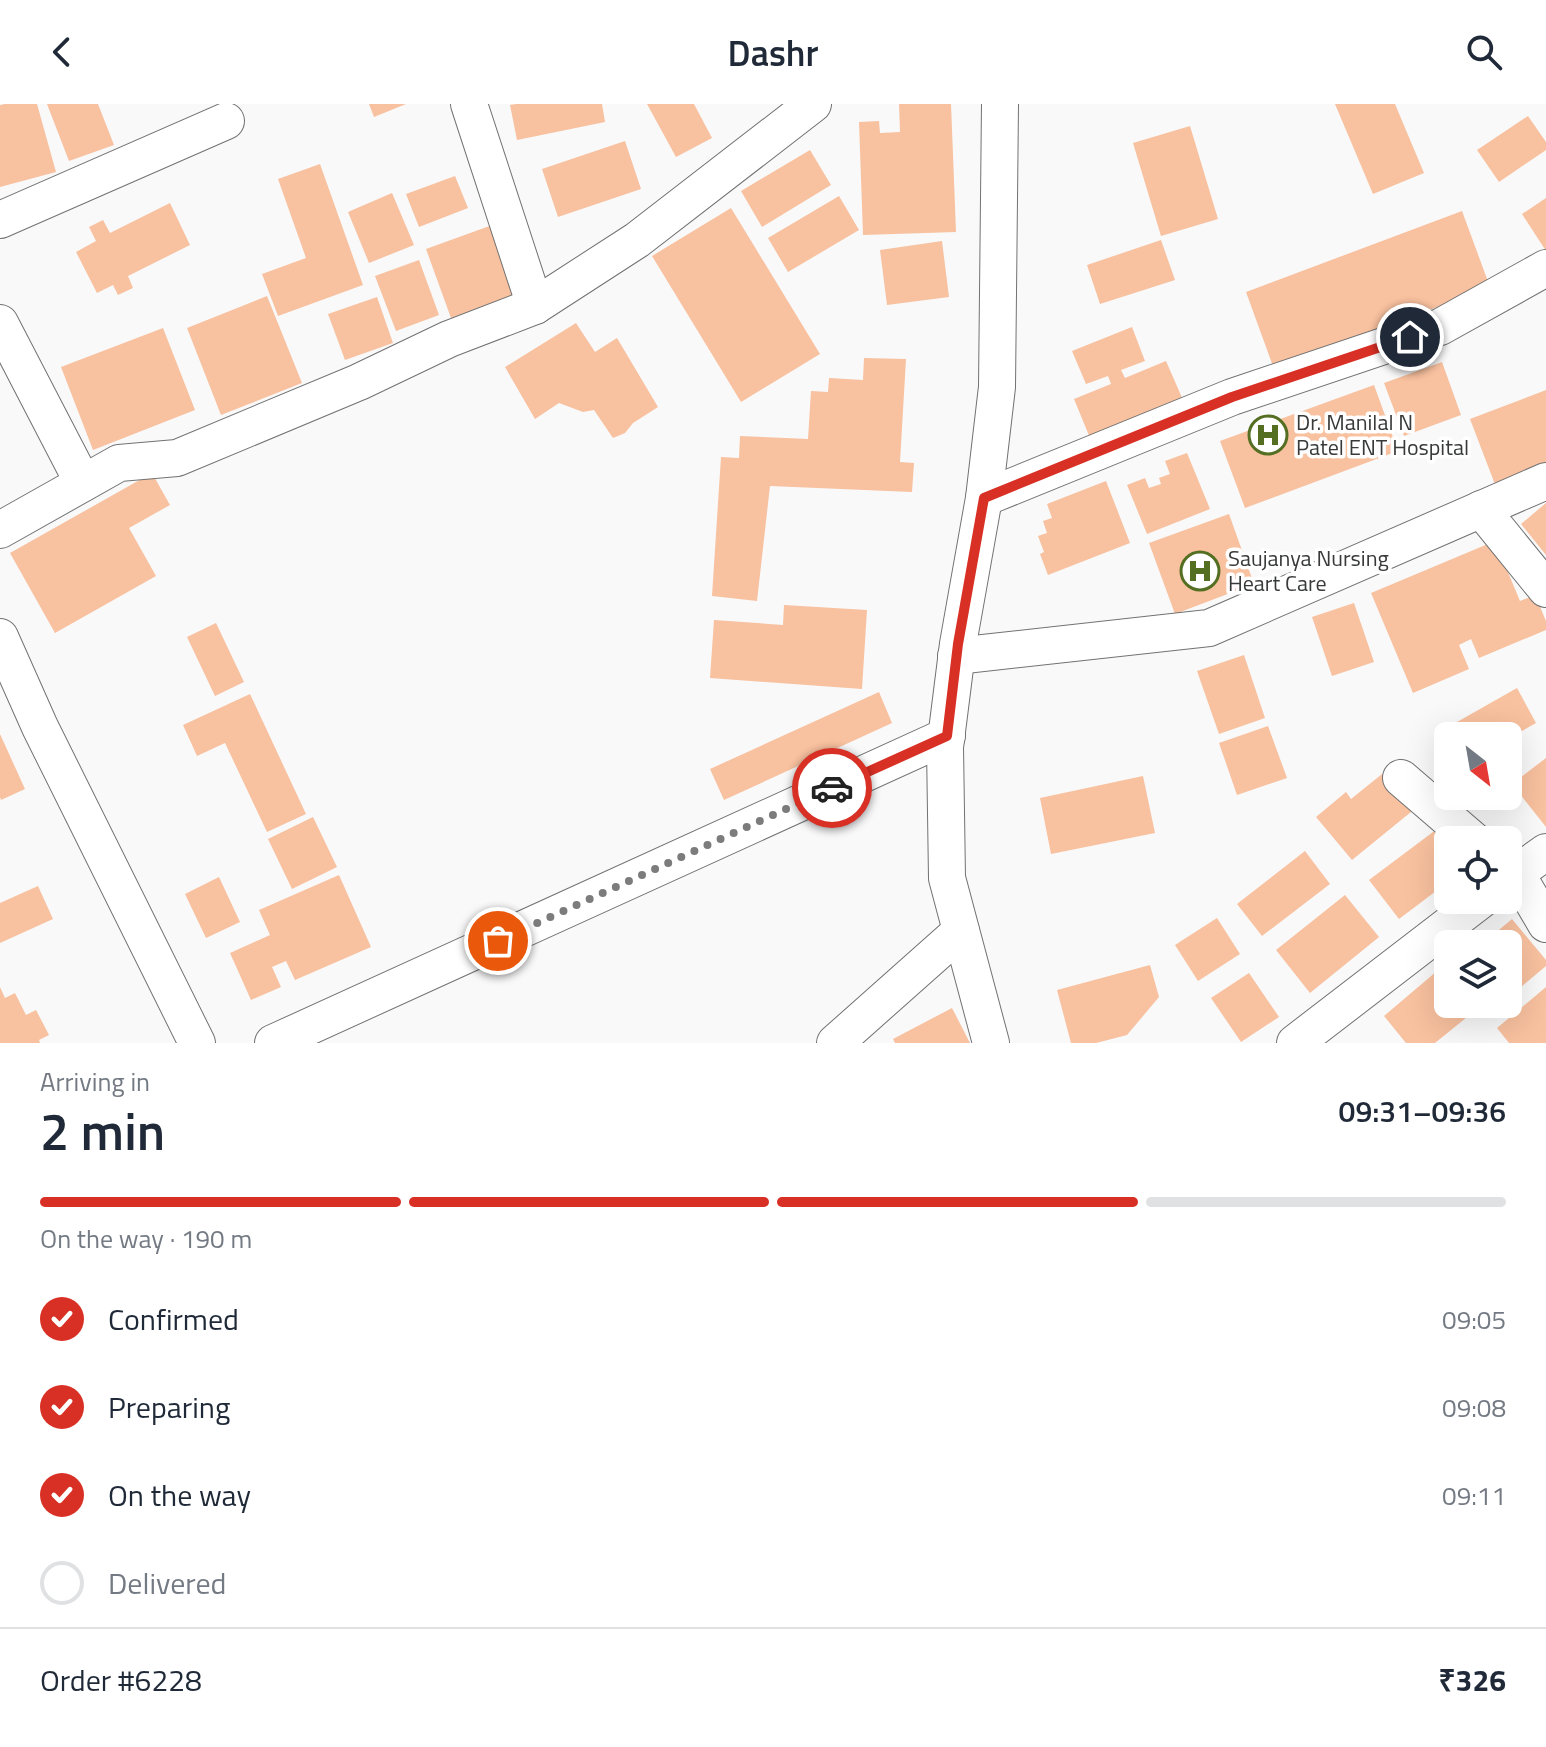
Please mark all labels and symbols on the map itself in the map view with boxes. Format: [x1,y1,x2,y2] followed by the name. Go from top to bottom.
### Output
[1376,303,1444,371] pin
[1296,405,1469,464] place label: Dr. Manilal N Patel ENT Hospital
[1247,414,1289,456] hospital icon: Dr. Manilal N Patel ENT Hospital
[1228,541,1389,600] place label: Saujanya Nursing Heart Care
[1179,550,1221,592] hospital icon: Saujanya Nursing Heart Care
[1434,722,1522,810] north arrow
[792,748,872,828] courier
[464,907,532,975] pin

